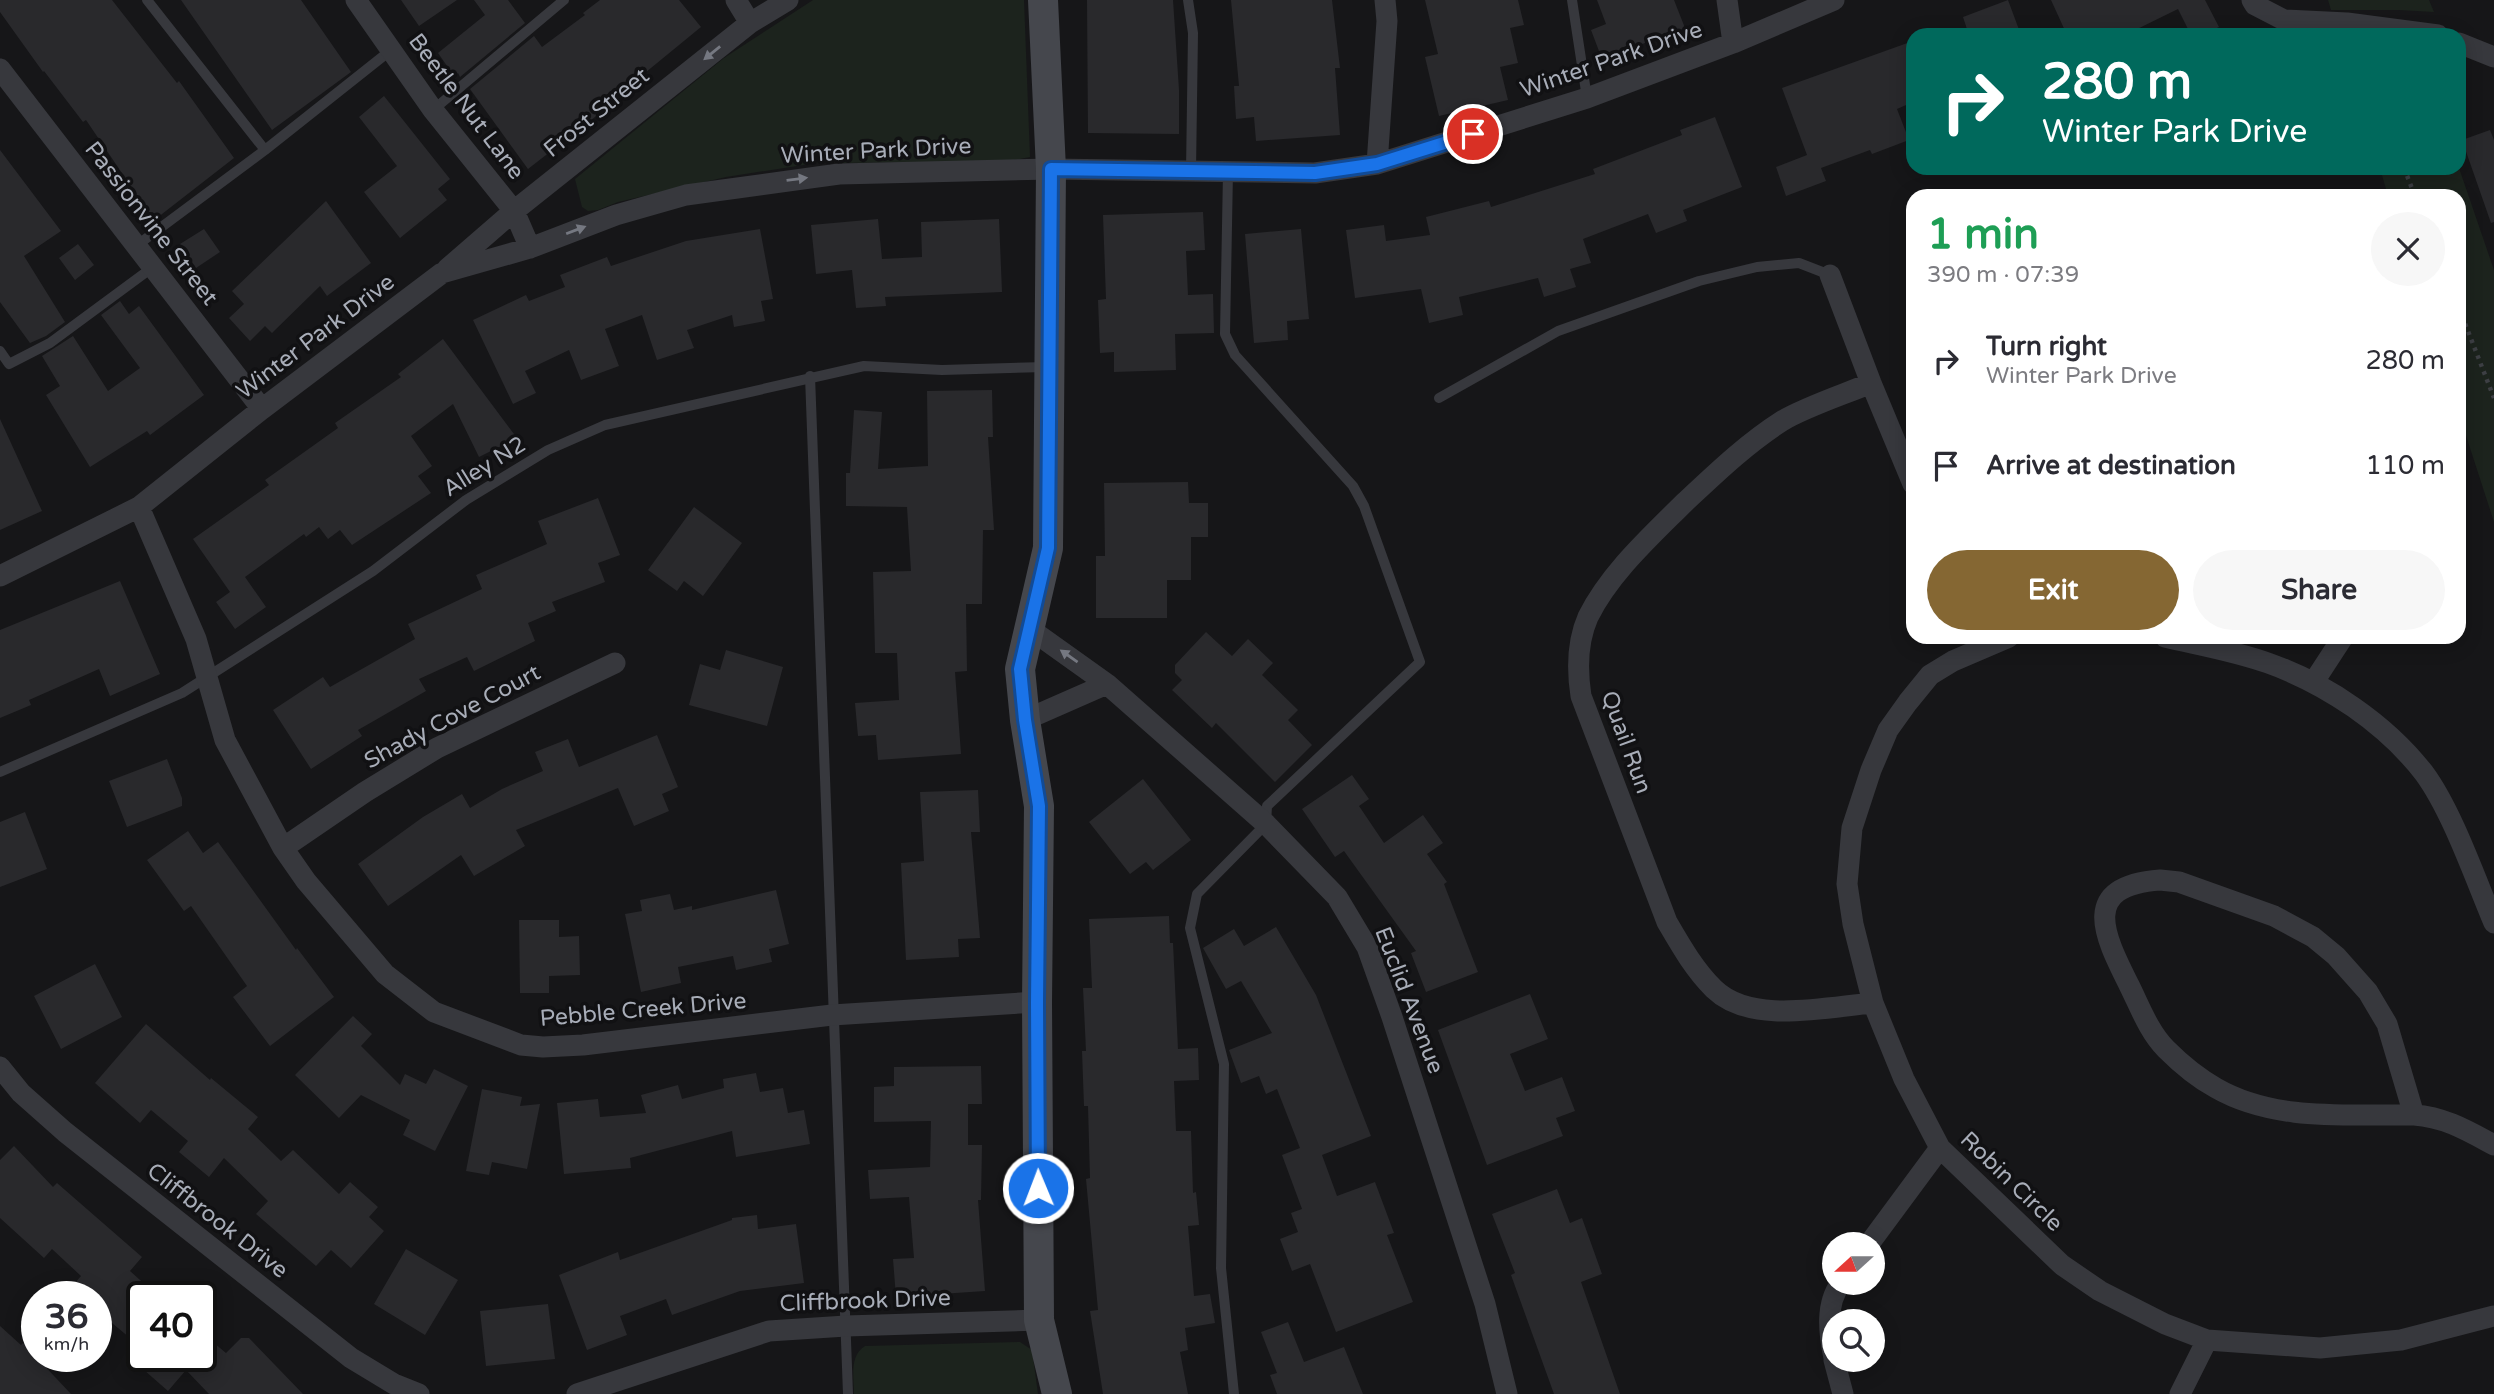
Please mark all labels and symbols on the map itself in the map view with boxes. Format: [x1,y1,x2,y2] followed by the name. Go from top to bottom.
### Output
[1517,16,1706,104] street label: Winter Park Drive
[402,28,530,185] street label: Beetle Nut Lane
[704,46,722,61] one-way arrow
[538,62,655,164] street label: Frost Street
[1443,104,1503,164] pin
[780,132,972,170] street label: Winter Park Drive
[79,136,224,311] street label: Passionvine Street
[786,174,808,185] one-way arrow
[566,224,587,235] one-way arrow
[231,268,400,405] street label: Winter Park Drive
[438,430,531,503] street label: Alley N2
[1060,649,1078,663] one-way arrow
[360,659,546,775] street label: Shady Cove Court
[1595,687,1658,798] street label: Quail Run
[1368,923,1450,1078] street label: Euclid Avenue
[539,987,748,1033] street label: Pebble Creek Drive
[1954,1126,2068,1238] street label: Robin Circle
[1001,1151,1075,1225] position arrow
[141,1157,294,1285] street label: Cliffbrook Drive
[1822,1232,1885,1295] north arrow
[126,1281,217,1372] speed limit sign: 40
[779,1284,951,1318] street label: Cliffbrook Drive

